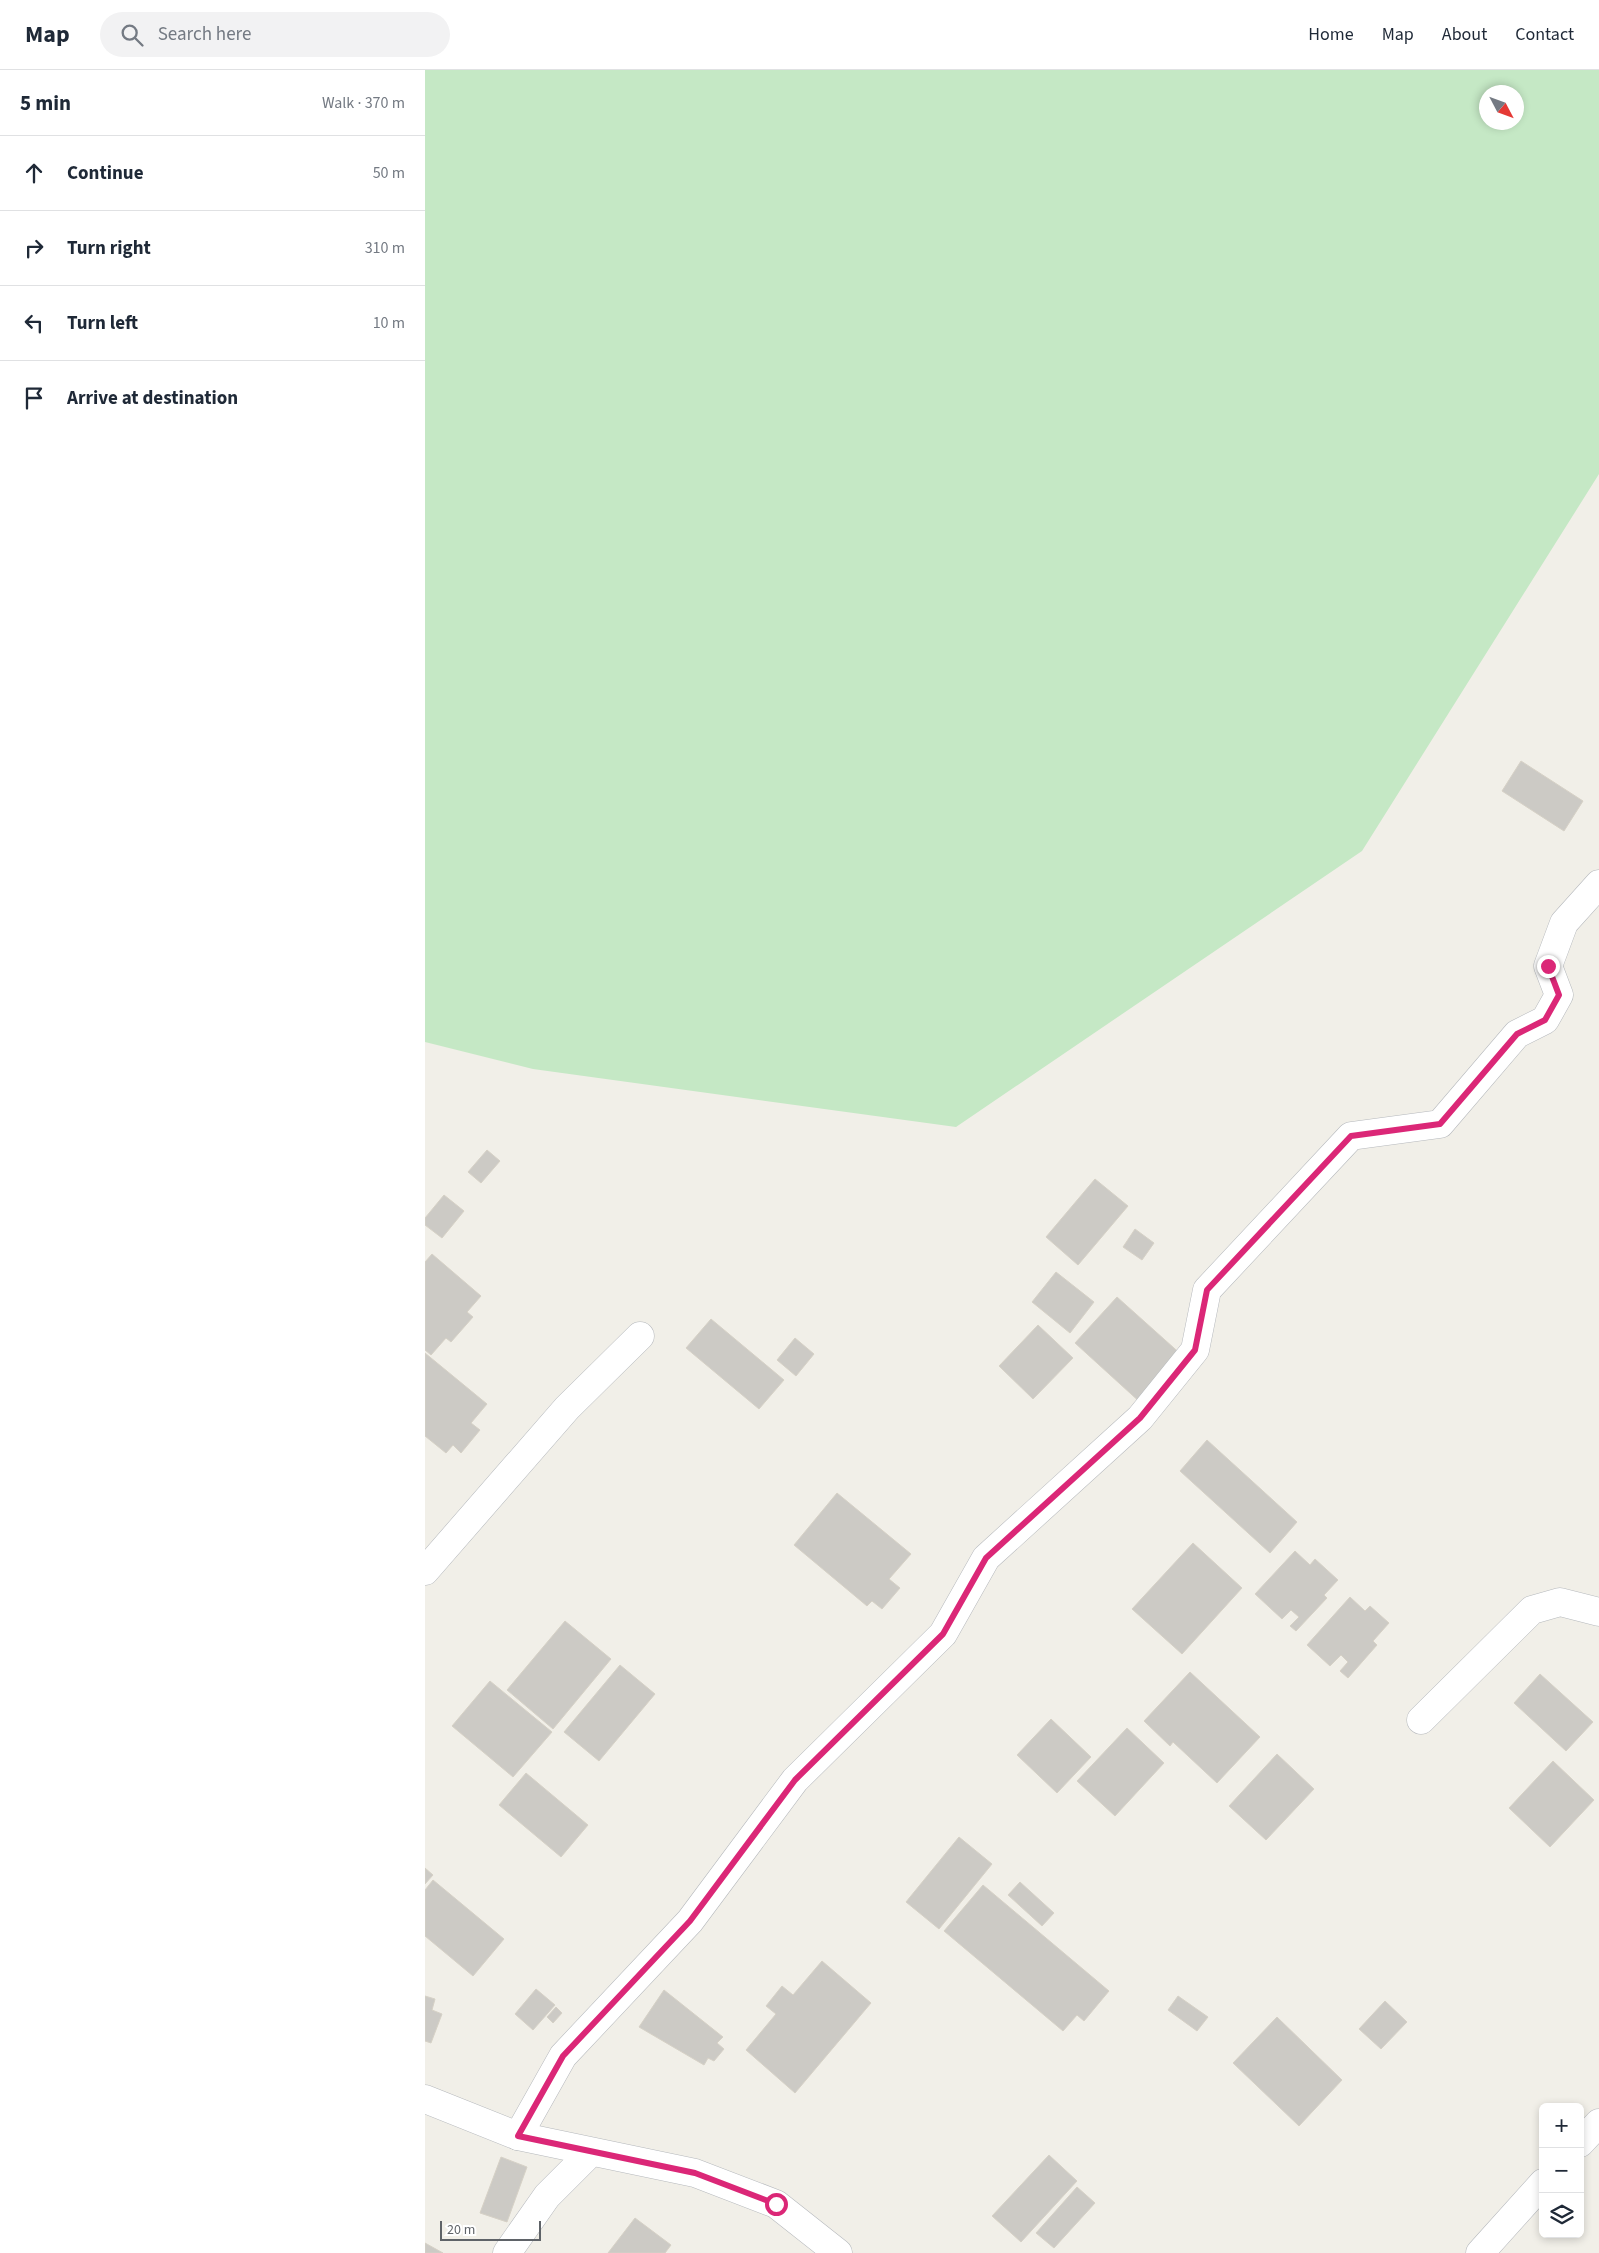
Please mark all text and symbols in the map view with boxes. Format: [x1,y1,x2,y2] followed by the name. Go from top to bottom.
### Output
[100,12,450,57] search box
[25,17,70,52] text: Map
[118,21,146,49] icon: search
[158,21,251,48] text: Search here
[1308,22,1354,47] text: Home
[1382,22,1414,47] text: Map
[1442,22,1487,47] text: About
[1515,22,1574,47] text: Contact
[1479,85,1524,130] north arrow
[20,88,71,118] text: 5 min
[322,92,405,114] text: Walk · 370 m
[20,159,48,187] icon: ahead
[67,160,144,187] text: Continue
[373,162,405,184] text: 50 m
[20,234,48,262] icon: right
[67,235,151,262] text: Turn right
[365,237,405,259] text: 310 m
[20,309,48,337] icon: left
[67,310,138,337] text: Turn left
[373,312,405,334] text: 10 m
[20,384,48,412] icon: arrive
[67,385,238,412] text: Arrive at destination
[1537,955,1560,978] route end
[1539,2103,1584,2238] map controls
[1539,2103,1584,2148] button: +
[1539,2148,1584,2193] button: −
[765,2193,788,2216] route start
[1539,2193,1584,2238] button: layers
[440,2218,541,2241] scale bar
[447,2220,475,2240] text: 20 m

